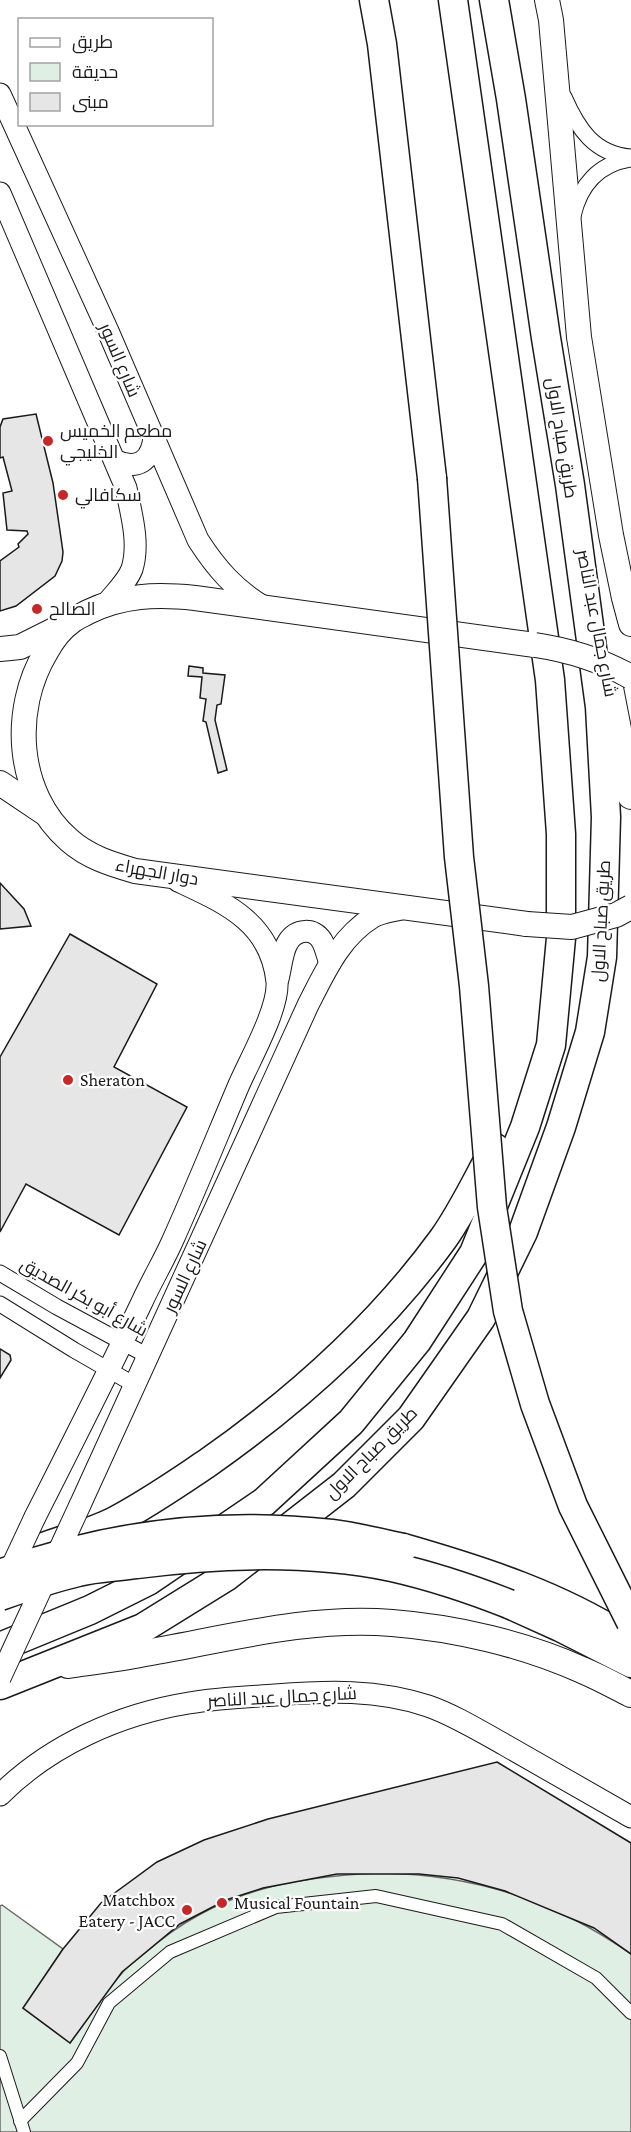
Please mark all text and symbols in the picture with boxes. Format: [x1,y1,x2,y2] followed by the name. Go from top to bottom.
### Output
[18,18,213,126] legend
[72,32,113,54] text: طريق
[72,62,118,82] text: حديقة
[72,92,109,113] text: مبنى
[93,319,145,401] street label: شارع السور
[541,376,581,500] street label: طريق صباح الاول
[60,421,172,466] place label: مطعم الخميس الخليجي
[41,434,55,448] marker: مطعم الخميس الخليجي
[75,485,142,509] place label: سكافالي
[56,488,70,502] marker: سكافالي
[571,547,621,699] street label: شارع جمال عبد الناصر
[49,599,96,621] place label: الصالح
[30,602,44,616] marker: الصالح
[114,855,200,890] street label: دوار الجهراء
[588,860,616,983] street label: طريق صباح الاول
[80,1070,145,1090] place label: Sheraton
[61,1073,75,1087] marker: Sheraton
[159,1236,212,1318] street label: شارع السور
[16,1253,152,1342] street label: شارع أبو بكر الصديق
[321,1403,423,1505] street label: طريق صباح الاول
[206,1683,358,1713] street label: شارع جمال عبد الناصر
[78,1890,176,1931] place label: Matchbox Eatery - JACC
[234,1893,360,1913] place label: Musical Fountain
[215,1896,229,1910] marker: Musical Fountain
[180,1903,194,1917] marker: Matchbox Eatery - JACC

